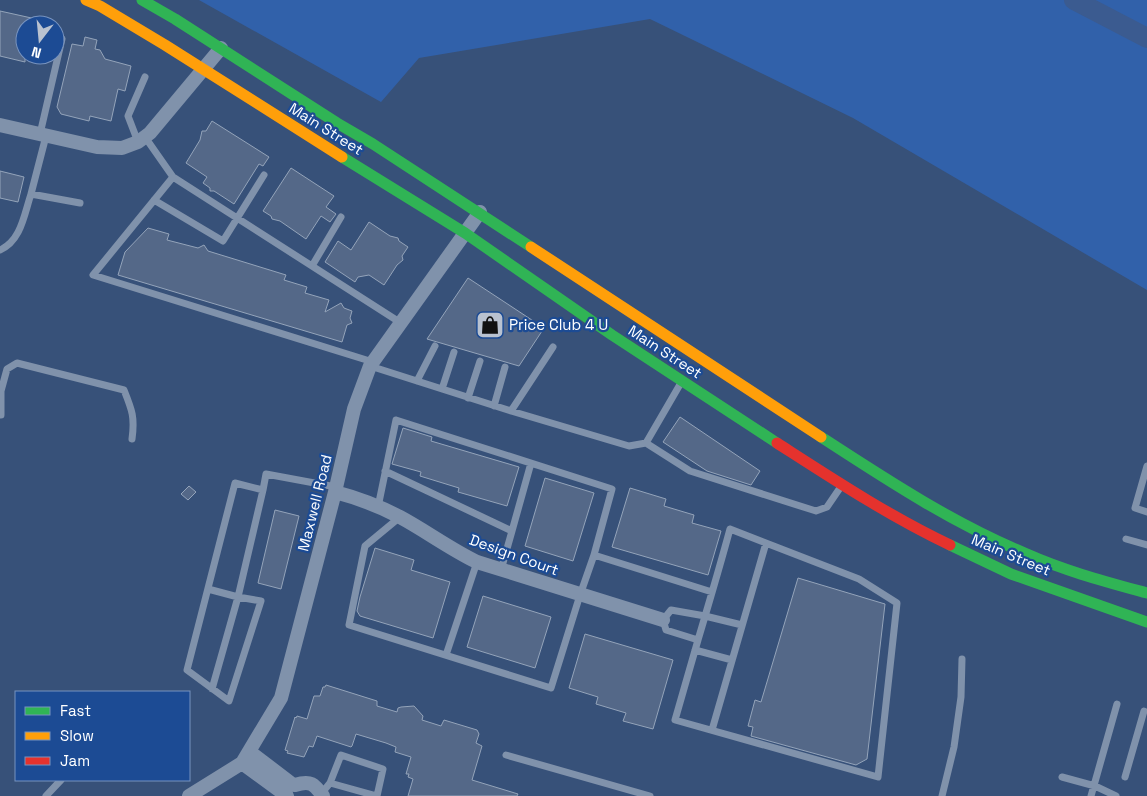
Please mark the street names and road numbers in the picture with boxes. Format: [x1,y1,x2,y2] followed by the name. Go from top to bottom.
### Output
[286,98,367,159] street label: Main Street
[625,321,706,383] street label: Main Street
[293,452,336,553] street label: Maxwell Road
[969,529,1054,580] street label: Main Street
[467,530,562,580] street label: Design Court

